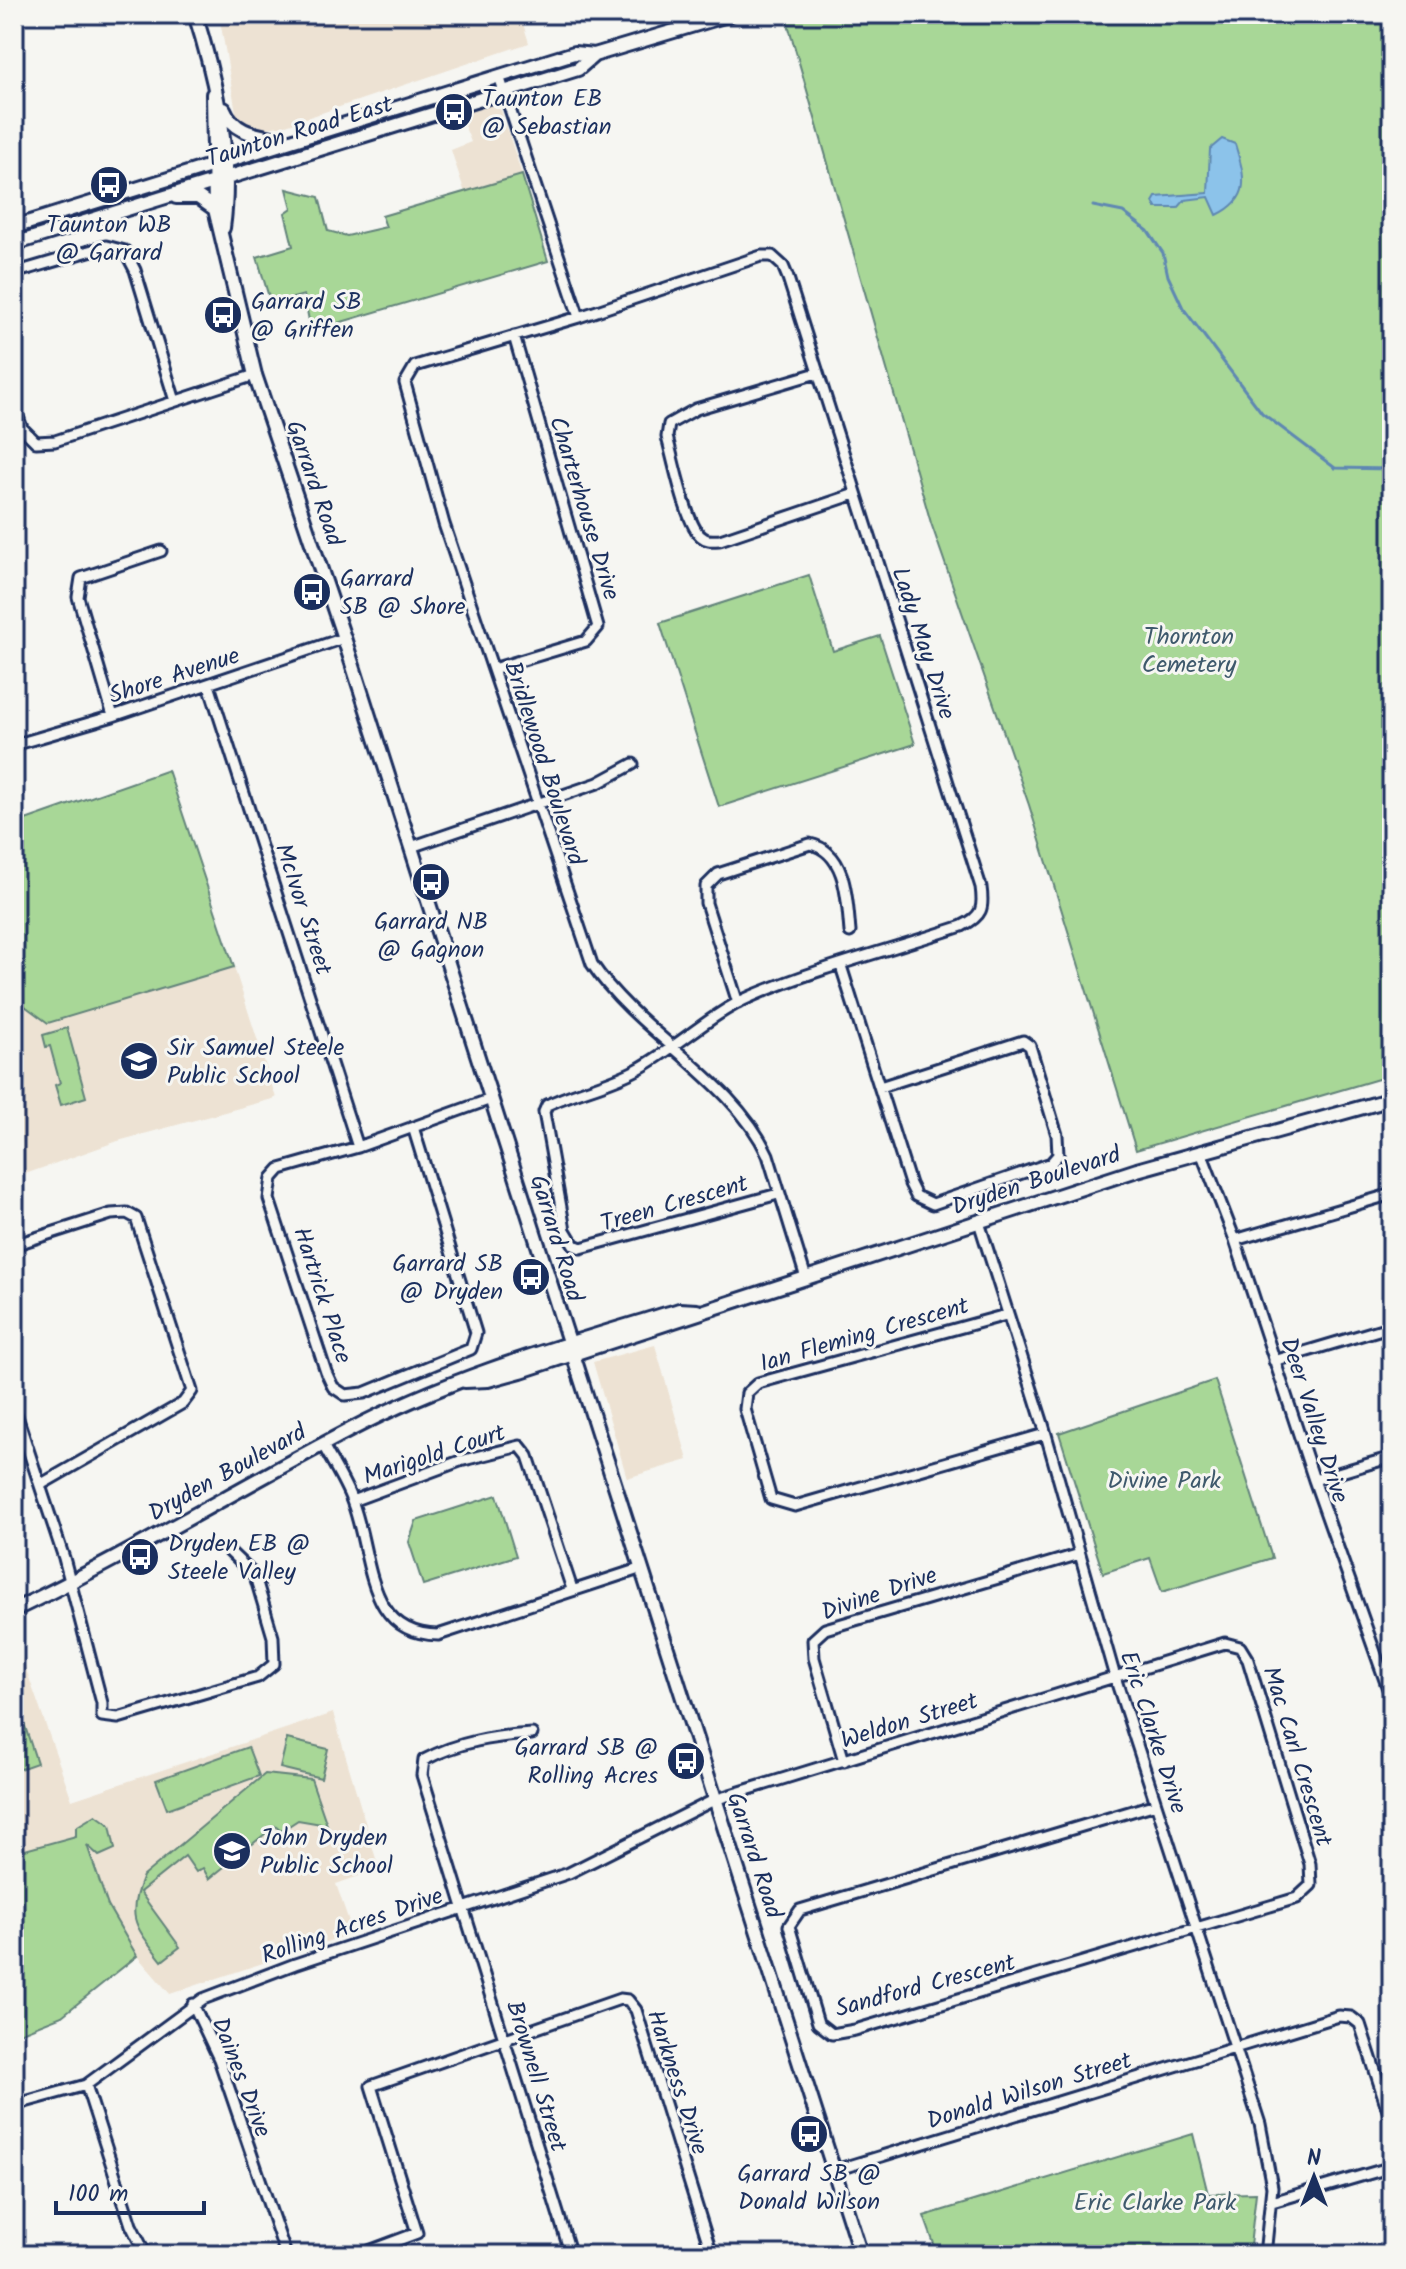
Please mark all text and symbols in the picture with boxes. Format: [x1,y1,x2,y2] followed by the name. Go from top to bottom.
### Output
[482,80,611,147] place label: Taunton EB @ Sebastian
[201,85,398,179] street label: Taunton Road East
[433,91,475,133] bus stop icon: Taunton EB @ Sebastian
[88,164,130,206] bus stop icon: Taunton WB @ Garrard
[46,206,172,273] place label: Taunton WB @ Garrard
[251,283,362,350] place label: Garrard SB @ Griffen
[202,294,244,336] bus stop icon: Garrard SB @ Griffen
[537,412,630,605] street label: Charterhouse Drive
[274,415,354,553] street label: Garrard Road
[340,560,466,627] place label: Garrard SB @ Shore
[880,562,966,725] street label: Lady May Drive
[291,571,333,613] bus stop icon: Garrard SB @ Shore
[1142,618,1237,685] park label: Thornton Cemetery
[104,637,245,716] street label: Shore Avenue
[492,656,595,872] street label: Bridlewood Boulevard
[263,839,342,981] street label: McIvor Street
[410,861,452,903] bus stop icon: Garrard NB @ Gagnon
[374,903,488,970] place label: Garrard NB @ Gagnon
[167,1029,344,1096] place label: Sir Samuel Steele Public School
[118,1040,160,1082] school or university icon: Sir Samuel Steele Public School
[947,1135,1127,1227] street label: Dryden Boulevard
[596,1165,753,1244] street label: Treen Crescent
[518,1170,594,1308] street label: Garrard Road
[281,1222,362,1369] street label: Hartrick Place
[392,1245,503,1312] place label: Garrard SB @ Dryden
[510,1256,552,1298] bus stop icon: Garrard SB @ Dryden
[755,1287,974,1384] street label: Ian Fleming Crescent
[1268,1333,1359,1509] street label: Deer Valley Drive
[141,1413,315,1533] street label: Dryden Boulevard
[358,1414,511,1497] street label: Marigold Court
[1107,1462,1222,1501] park label: Divine Park
[168,1525,310,1592] place label: Dryden EB @ Steele Valley
[119,1536,161,1578] bus stop icon: Dryden EB @ Steele Valley
[816,1556,943,1632] street label: Divine Drive
[1108,1646,1197,1819] street label: Eric Clarke Drive
[1251,1662,1343,1852] street label: Mac Carl Crescent
[836,1682,984,1761] street label: Weldon Street
[515,1729,658,1796] place label: Garrard SB @ Rolling Acres
[665,1740,707,1782] bus stop icon: Garrard SB @ Rolling Acres
[715,1787,793,1925] street label: Garrard Road
[260,1819,393,1886] place label: John Dryden Public School
[211,1830,253,1872] school or university icon: John Dryden Public School
[256,1877,449,1976] street label: Rolling Acres Drive
[831,1943,1021,2029] street label: Sandford Crescent
[494,1996,577,2157] street label: Brownell Street
[635,2005,718,2160] street label: Harkness Drive
[200,2012,281,2144] street label: Daines Drive
[922,2041,1137,2141] street label: Donald Wilson Street
[788,2113,830,2155] bus stop icon: Garrard SB @ Donald Wilson
[1274,2137,1354,2217] north arrow
[1307,2142,1321,2177] text: N
[737,2155,881,2222] place label: Garrard SB @ Donald Wilson
[56,2165,204,2215] scale bar
[68,2175,128,2214] text: 100 m
[1074,2184,1237,2223] park label: Eric Clarke Park

